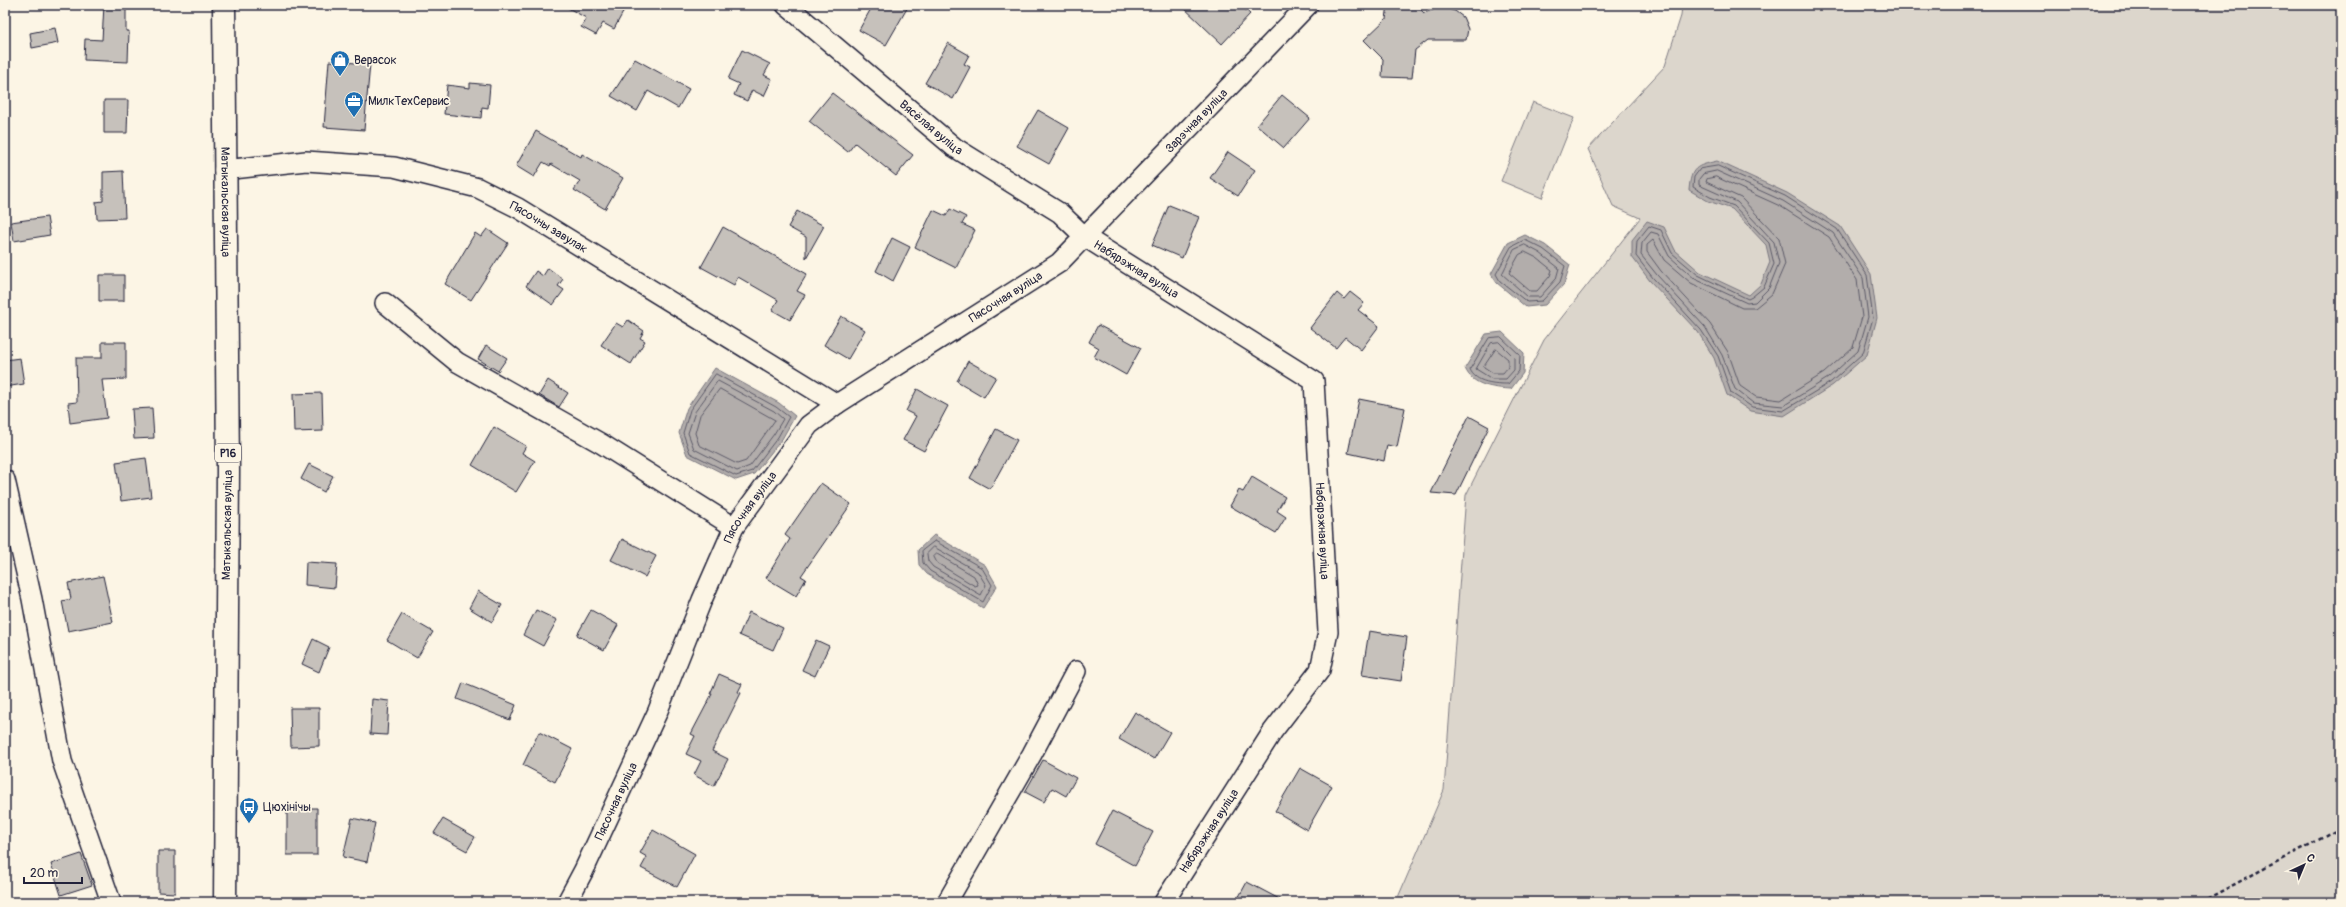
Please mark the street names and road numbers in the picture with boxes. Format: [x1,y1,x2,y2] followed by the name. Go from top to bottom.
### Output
[1162,86,1231,156] street label: Зарэчная вуліца
[896,97,966,159] street label: Вясёлая вуліца
[217,147,233,258] street label: Матыкальская вуліца
[507,198,590,257] street label: Пясочны завулак
[1091,237,1182,302] street label: Набярэжная вуліца
[966,268,1046,326] street label: Пясочная вуліца
[215,444,241,462] road number: Р16
[721,468,781,545] street label: Пясочная вуліца
[219,469,236,580] street label: Матыкальская вуліца
[1312,482,1332,580] street label: Набярэжная вуліца
[592,760,641,843] street label: Пясочная вуліца
[1177,786,1242,876] street label: Набярэжная вуліца

